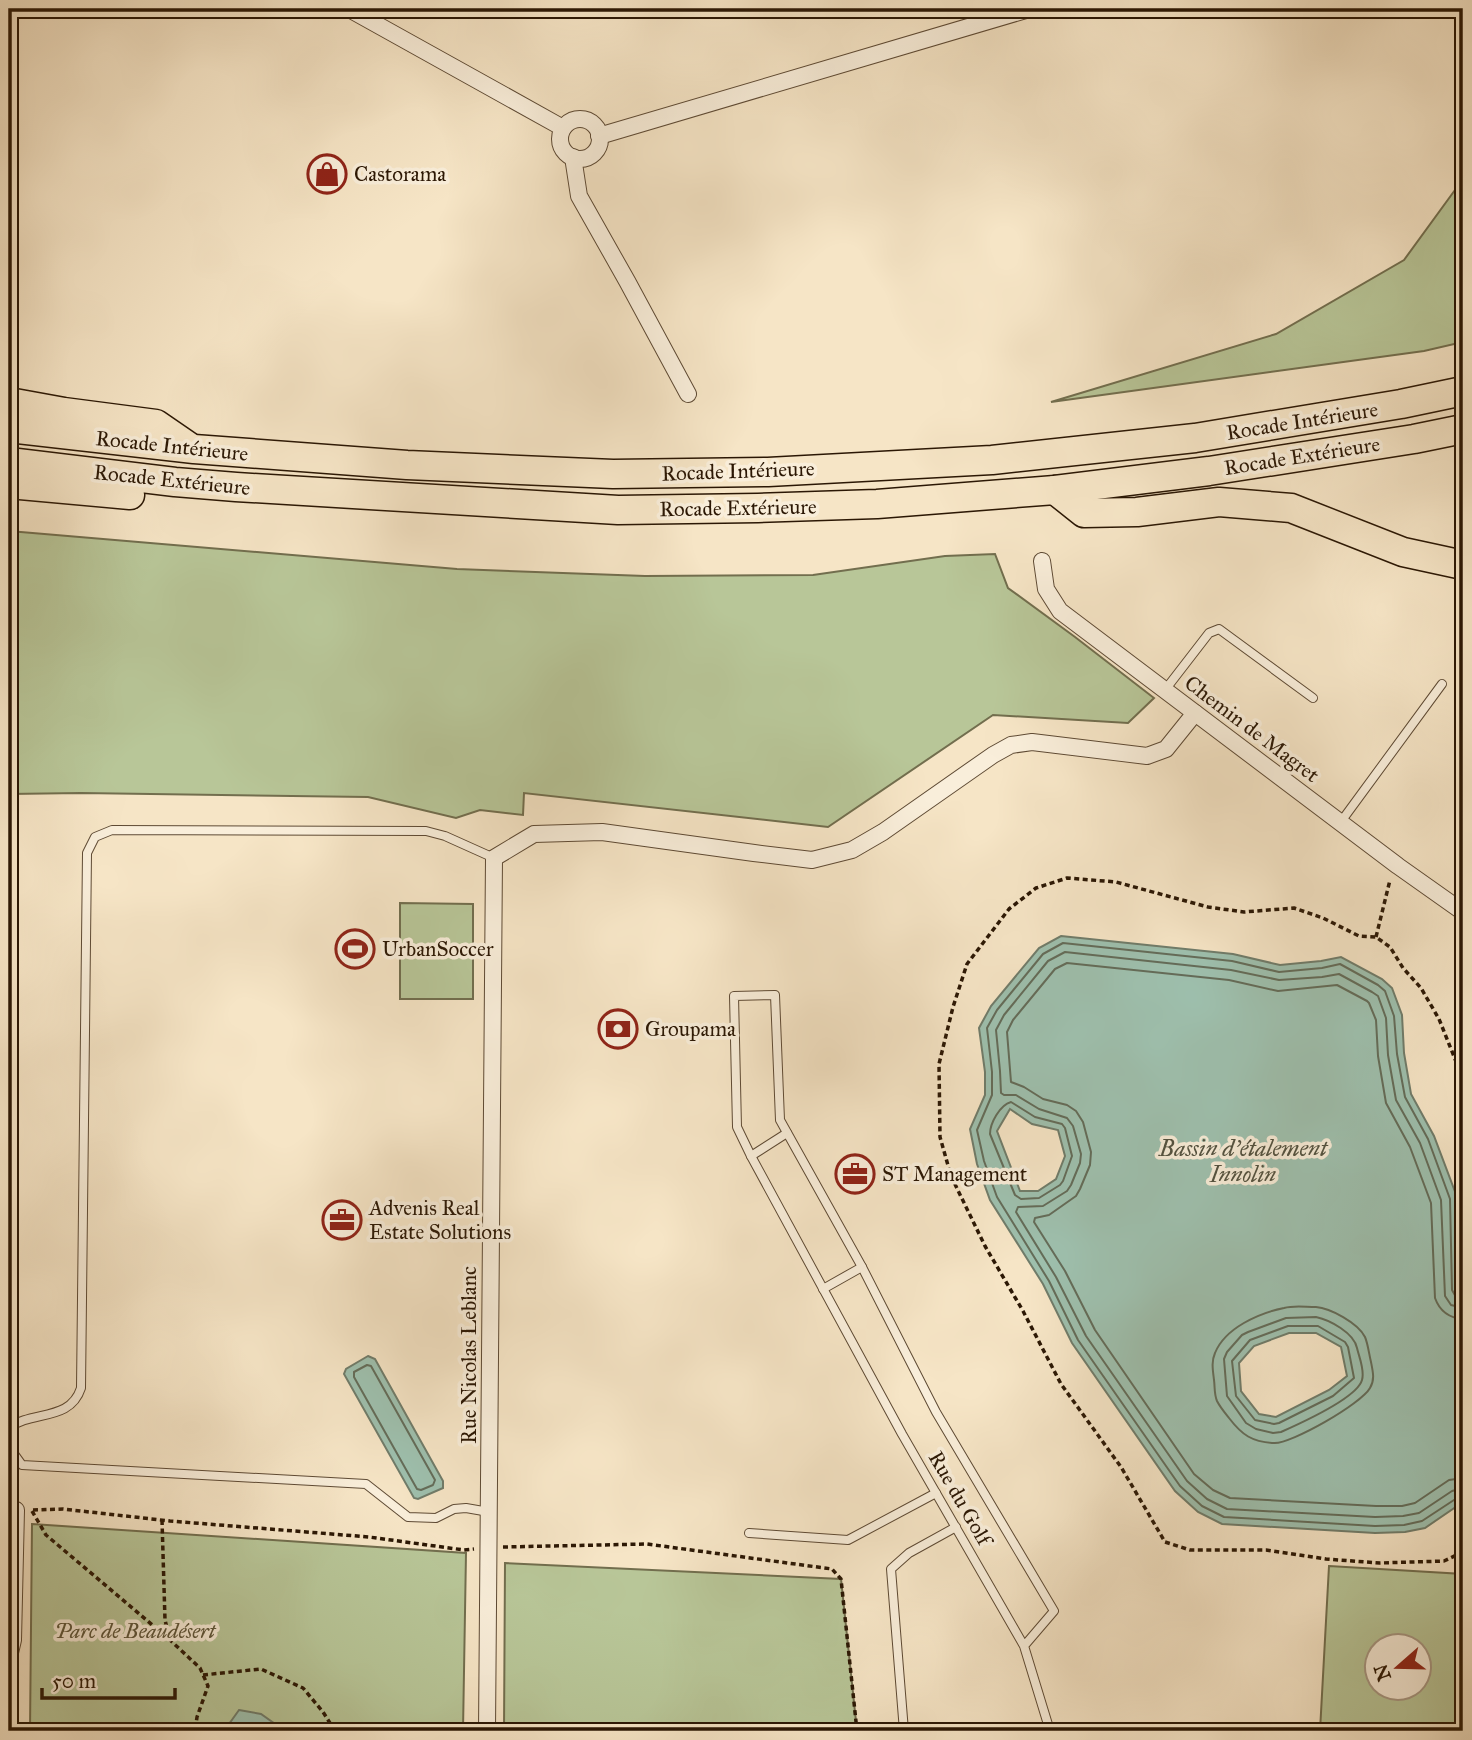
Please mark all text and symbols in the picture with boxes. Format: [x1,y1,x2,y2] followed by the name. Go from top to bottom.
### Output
[306,153,348,195] shop icon: Castorama
[354,161,446,187] place label: Castorama
[1224,396,1380,446] street label: Rocade Intérieure
[94,425,250,467] street label: Rocade Intérieure
[1222,431,1382,481] street label: Rocade Extérieure
[661,455,815,487] street label: Rocade Intérieure
[92,459,252,501] street label: Rocade Extérieure
[659,494,817,522] street label: Rocade Extérieure
[1179,670,1325,788] street label: Chemin de Magret
[334,928,376,970] sports icon: UrbanSoccer
[382,936,494,962] place label: UrbanSoccer
[597,1008,639,1050] bank icon: Groupama
[645,1016,736,1042] place label: Groupama
[1158,1134,1329,1188] water label: Bassin d'étalement Innolin
[834,1153,876,1195] office icon: ST Management
[882,1161,1028,1187] place label: ST Management
[368,1195,511,1245] place label: Advenis Real Estate Solutions
[321,1199,363,1241] office icon: Advenis Real Estate Solutions
[456,1266,482,1444] street label: Rue Nicolas Leblanc
[923,1446,999,1552] street label: Rue du Golf
[55,1618,217,1644] park label: Parc de Beaudésert
[1364,1632,1434,1702] north arrow
[42,1656,175,1700] scale bar
[1369,1661,1396,1684] text: N
[52,1668,97,1694] text: 50 m

